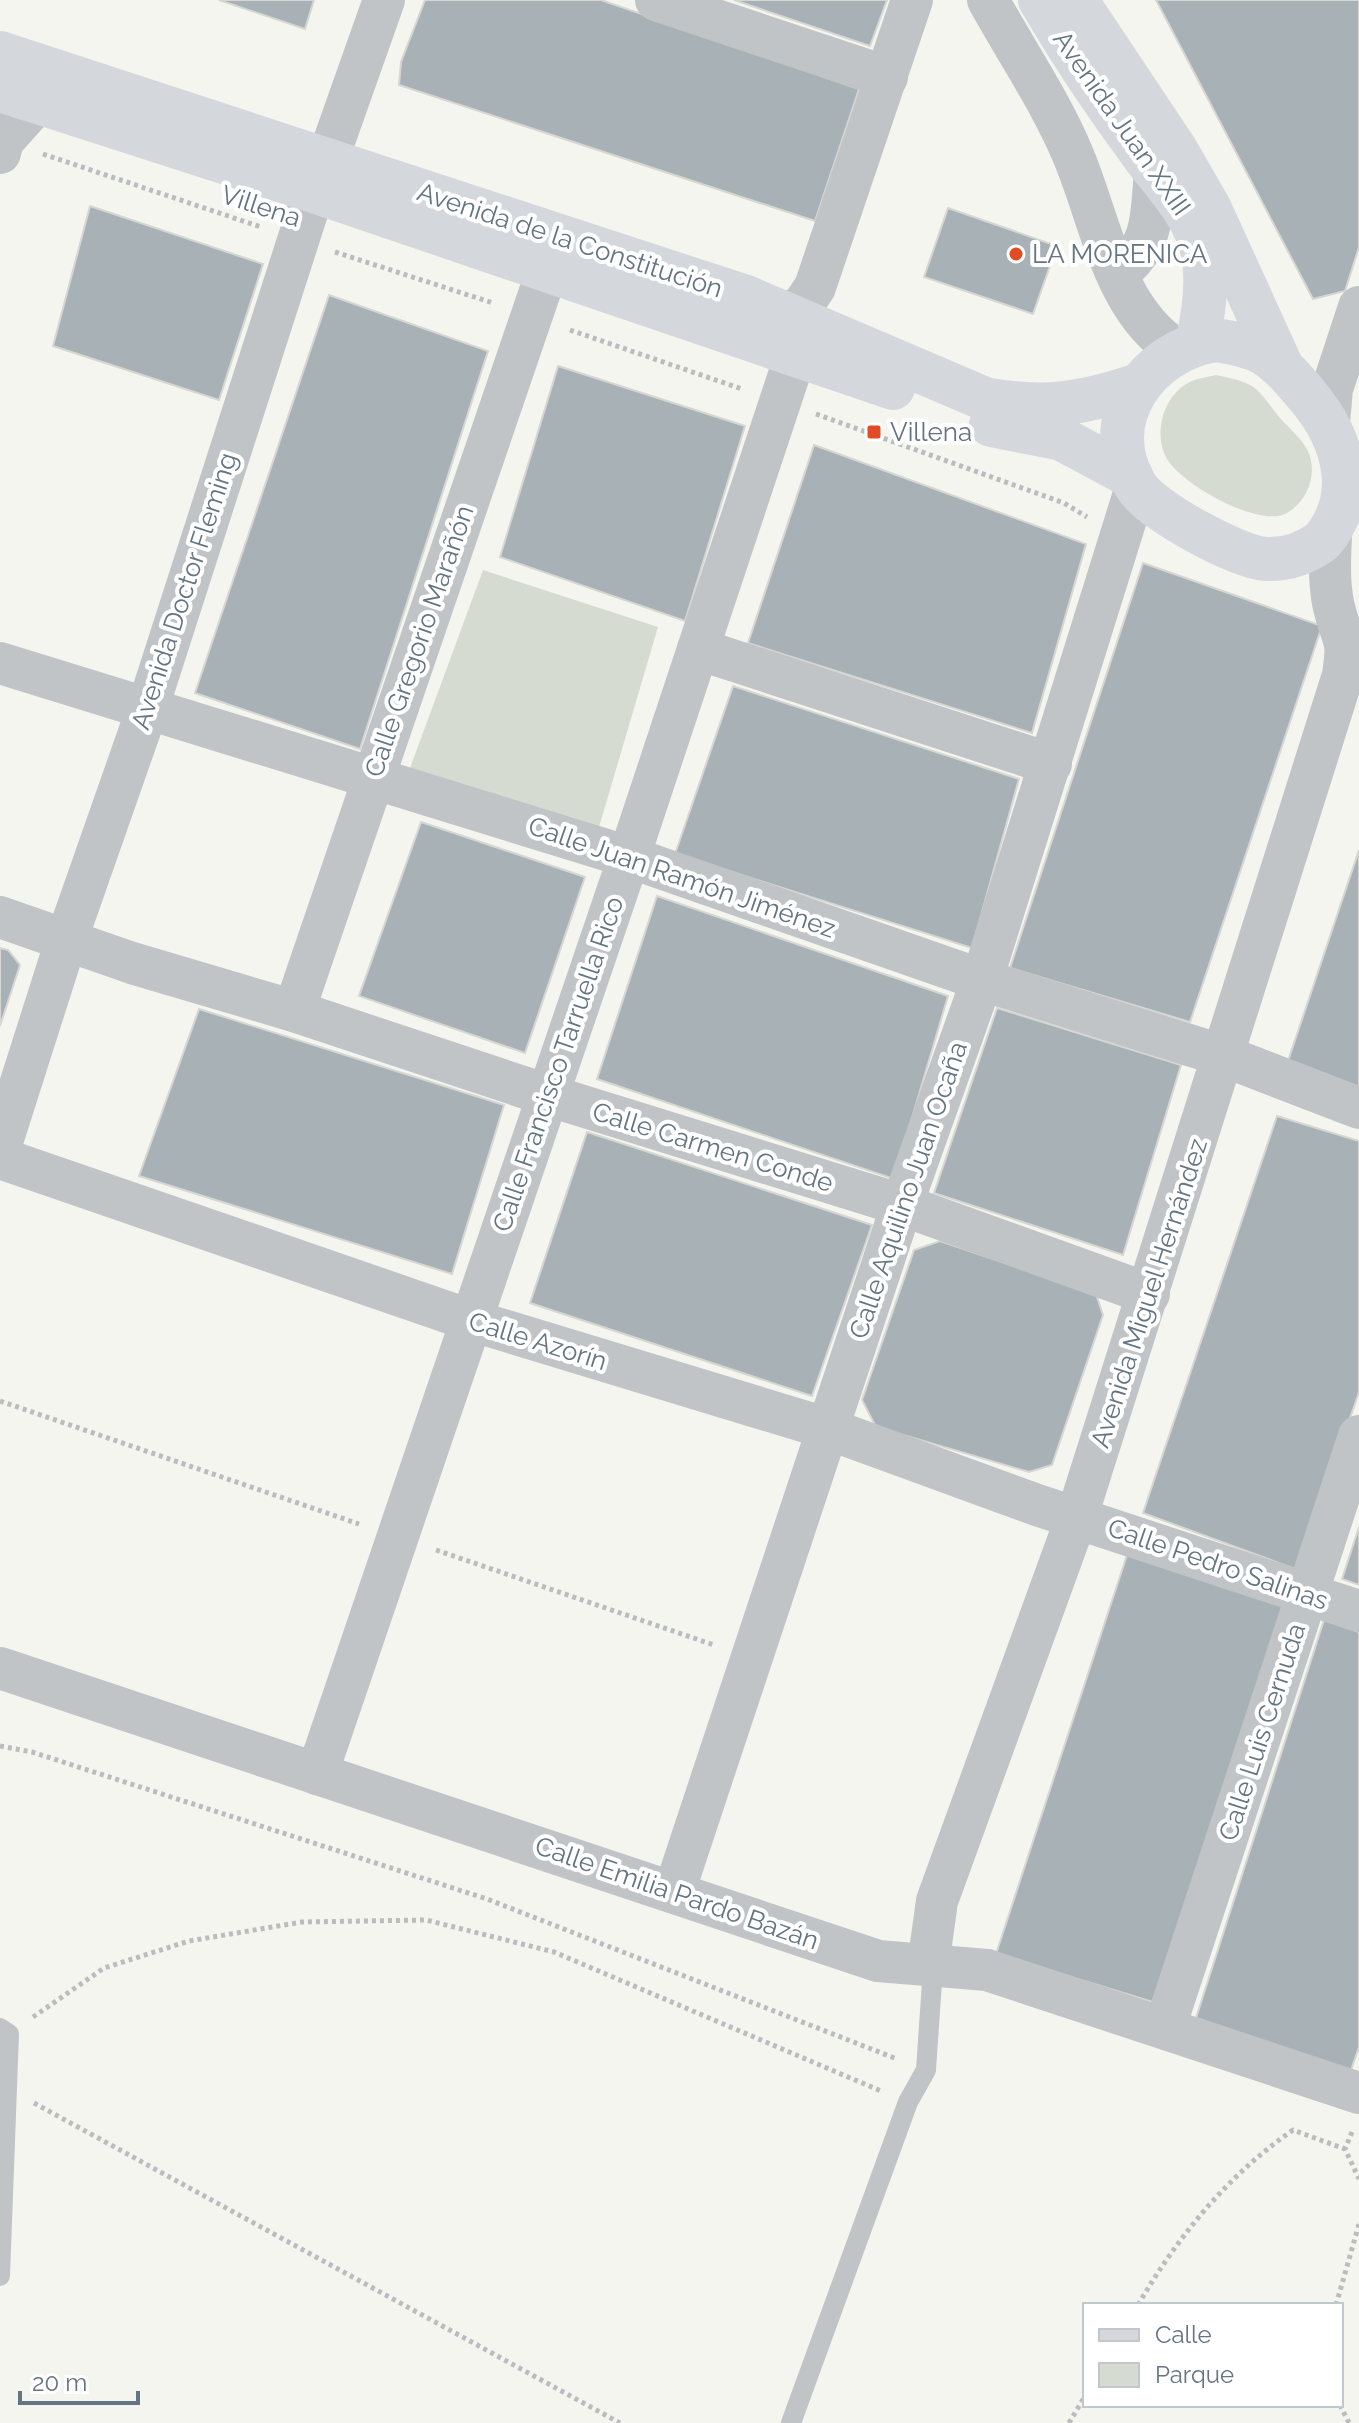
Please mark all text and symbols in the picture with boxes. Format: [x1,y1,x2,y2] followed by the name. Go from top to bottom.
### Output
[1047,25,1197,221] street label: Avenida Juan XXIII
[414,176,726,304] street label: Avenida de la Constitución
[217,179,305,233] street label: Villena
[1032,239,1208,269] place label: LA MORENICA
[1007,245,1025,263] marker: LA MORENICA
[890,417,972,447] place label: Villena
[865,423,883,441] marker: Villena
[125,449,243,733] street label: Avenida Doctor Fleming
[358,501,480,781] street label: Calle Gregorio Marañón
[524,810,840,944] street label: Calle Juan Ramón Jiménez
[487,893,629,1235] street label: Calle Francisco Tarruella Rico
[843,1038,973,1342] street label: Calle Aquilino Juan Ocaña
[589,1096,837,1198] street label: Calle Carmen Conde
[1085,1135,1213,1451] street label: Avenida Miguel Hernández
[465,1306,611,1376] street label: Calle Azorín
[1104,1512,1332,1616] street label: Calle Pedro Salinas
[1213,1620,1311,1844] street label: Calle Luis Cernuda
[531,1830,823,1956] street label: Calle Emilia Pardo Bazán
[1083,2303,1343,2407] legend
[1155,2320,1212,2349] text: Calle
[20,2355,138,2405] scale bar
[1155,2360,1234,2389] text: Parque
[32,2368,87,2397] text: 20 m

